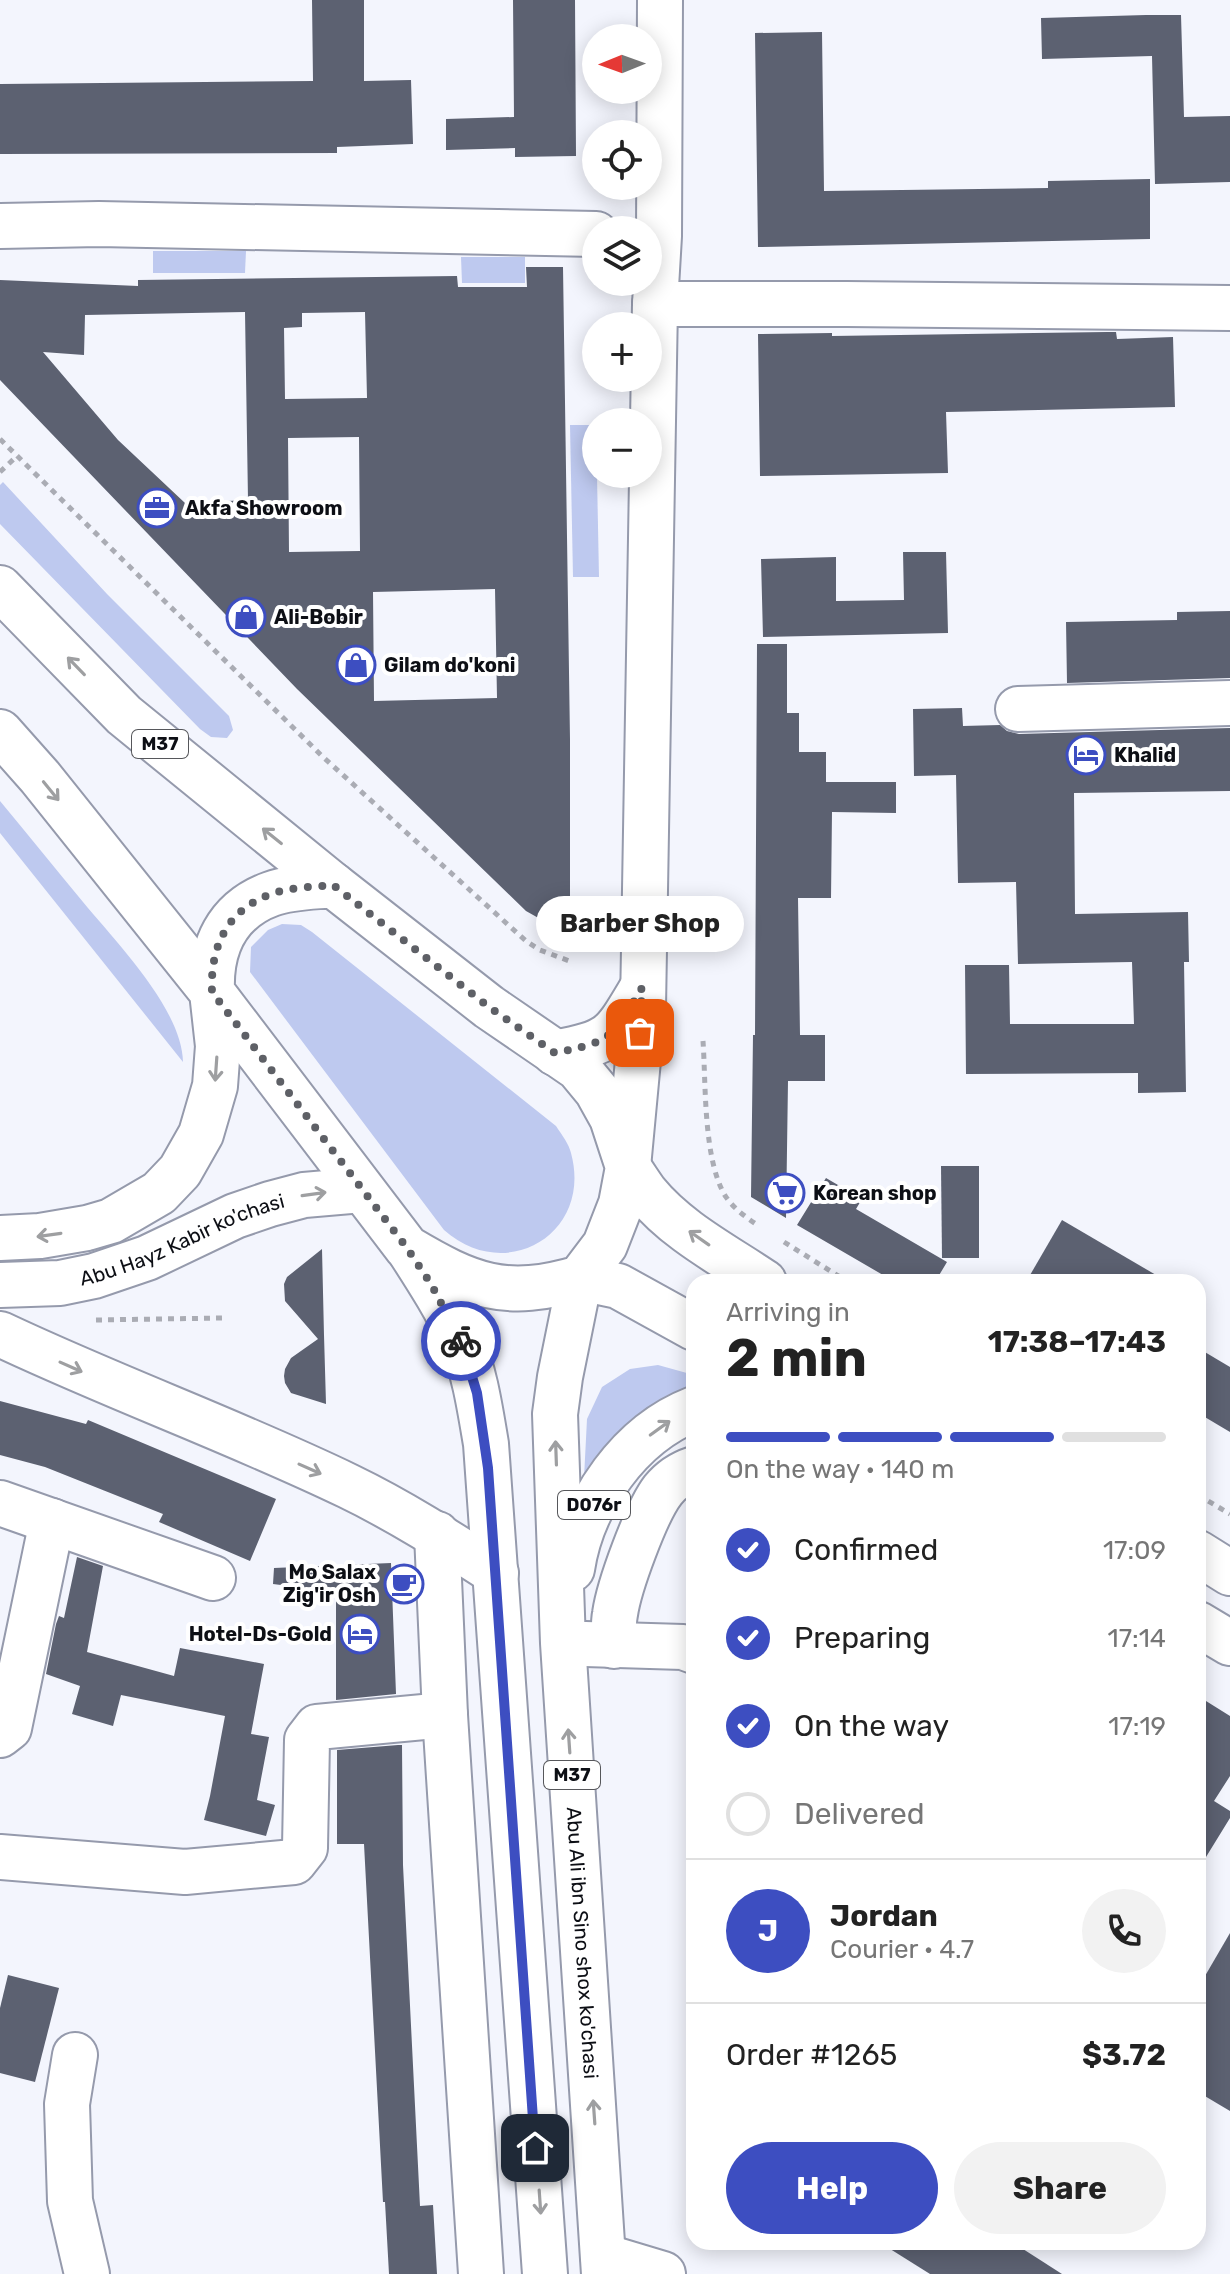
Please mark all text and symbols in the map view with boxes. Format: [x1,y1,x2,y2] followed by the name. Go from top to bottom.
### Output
[582,24,662,104] north arrow
[582,24,662,488] map controls
[582,120,662,200] button: locate
[582,216,662,296] button: layers
[582,312,662,392] button: +
[582,408,662,488] button: −
[136,487,178,529] office icon: Akfa Showroom
[185,496,342,520] place label: Akfa Showroom
[225,596,267,638] shop icon: Ali-Bobir
[274,605,363,629] place label: Ali-Bobir
[335,644,377,686] shop icon: Gilam do'koni
[384,653,515,677] place label: Gilam do'koni
[67,657,86,676] one-way arrow
[132,730,188,758] road number: M37
[1065,734,1107,776] hotel icon: Khalid
[1114,743,1176,767] place label: Khalid
[43,780,60,801] one-way arrow
[262,827,283,845] one-way arrow
[536,897,744,953] callout: Barber Shop
[560,908,720,939] text: Barber Shop
[606,999,674,1067] pin
[618,1011,662,1055] icon: bag
[209,1055,224,1082] one-way arrow
[764,1172,806,1214] supermarket icon: Korean shop
[813,1181,937,1205] place label: Korean shop
[300,1186,326,1201] one-way arrow
[78,1189,287,1291] street label: Abu Hayz Kabir ko'chasi
[36,1228,62,1243] one-way arrow
[688,1230,710,1246] one-way arrow
[726,1297,850,1328] text: Arriving in
[421,1301,501,1381] courier
[439,1319,483,1363] icon: bike
[988,1324,1166,1360] text: 17:38–17:43
[726,1327,867,1389] text: 2 min
[58,1360,82,1375] one-way arrow
[649,1419,671,1436] one-way arrow
[549,1440,564,1467] one-way arrow
[726,1454,954,1485] text: On the way · 140 m
[297,1463,321,1478] one-way arrow
[558,1491,630,1519] road number: D076r
[726,1528,770,1572] icon: check
[794,1532,938,1568] text: Confirmed
[1103,1535,1166,1566] text: 17:09
[283,1560,376,1607] place label: Mo Salax Zig'ir Osh
[383,1563,425,1605] cafe icon: Mo Salax Zig'ir Osh
[339,1613,381,1655] hotel icon: Hotel-Ds-Gold
[726,1616,770,1660] icon: check
[794,1620,930,1656] text: Preparing
[189,1622,332,1646] place label: Hotel-Ds-Gold
[1108,1623,1166,1654] text: 17:14
[726,1704,770,1748] icon: check
[794,1708,949,1744] text: On the way
[1108,1711,1166,1742] text: 17:19
[561,1728,576,1755] one-way arrow
[544,1761,600,1789] road number: M37
[794,1796,925,1832] text: Delivered
[562,1806,603,2080] street label: Abu Ali ibn Sino shox ko'chasi
[1082,1889,1166,1973] button: phone
[830,1898,938,1934] text: Jordan
[758,1913,778,1949] text: J
[830,1934,974,1965] text: Courier · 4.7
[726,2037,897,2073] text: Order #1265
[1082,2037,1166,2073] text: $3.72
[586,2099,601,2126] one-way arrow
[501,2114,569,2182] pin
[513,2126,557,2170] icon: home
[726,2142,938,2234] button: Help
[954,2142,1166,2234] button: Share
[533,2188,548,2215] one-way arrow

